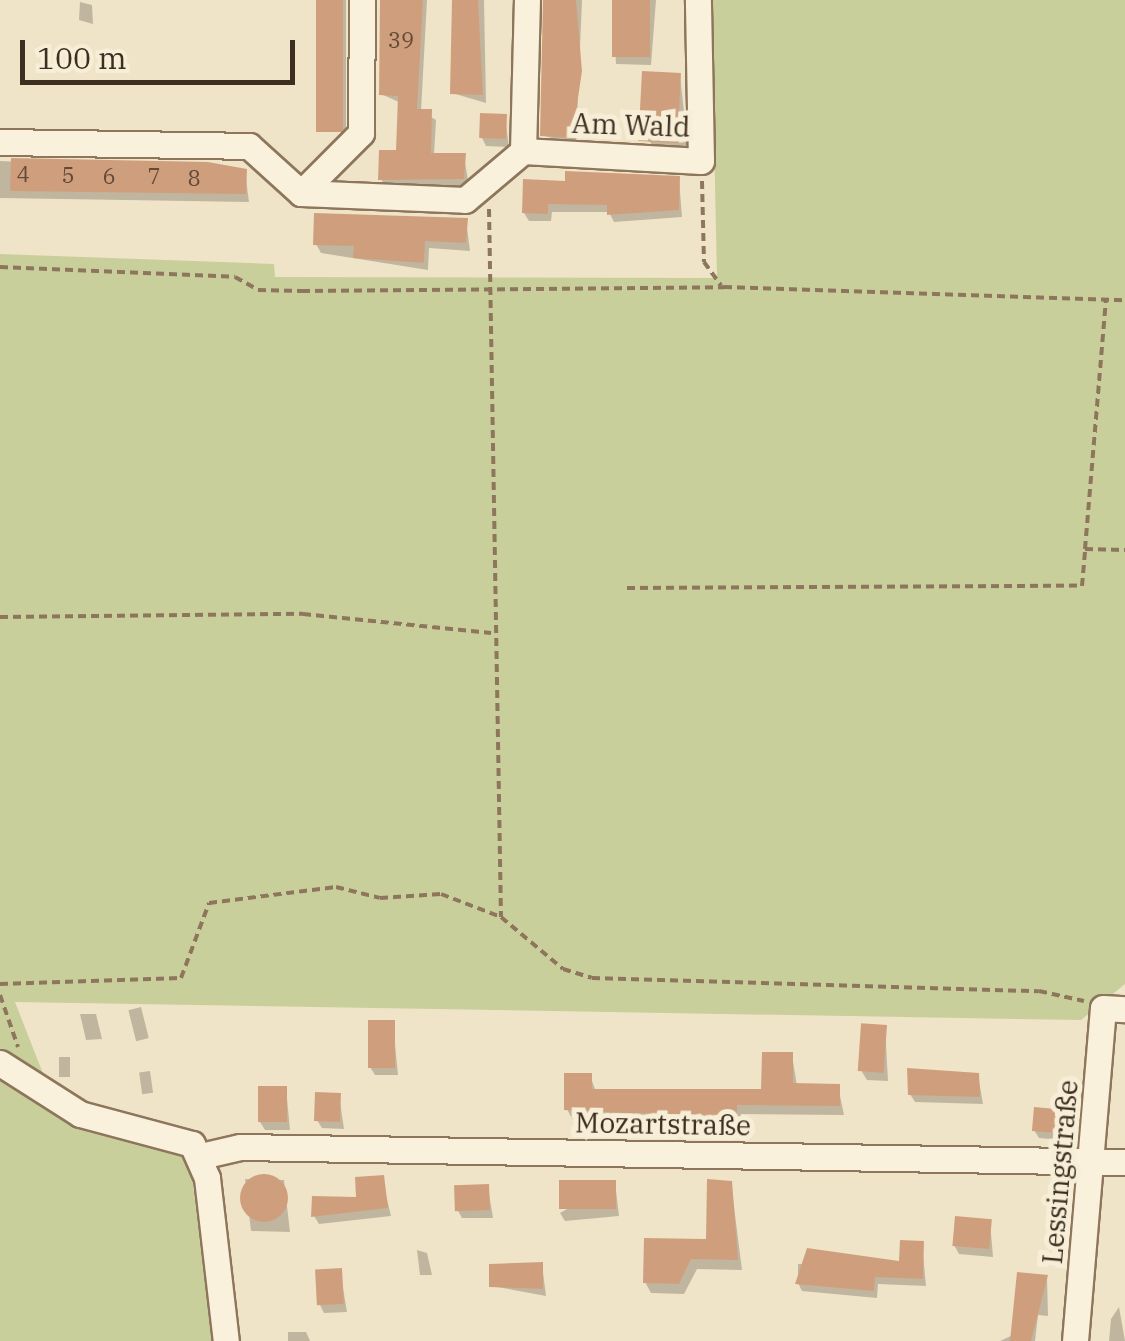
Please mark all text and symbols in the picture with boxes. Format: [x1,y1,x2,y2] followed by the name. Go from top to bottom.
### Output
[25,20,300,82] scale bar
[388,27,414,53] house number: 39
[37,38,127,77] text: 100 m
[571,106,691,144] street label: Am Wald
[16,161,30,187] house number: 4
[61,162,75,188] house number: 5
[102,163,116,189] house number: 6
[147,163,161,189] house number: 7
[187,165,201,191] house number: 8
[1035,1079,1085,1265] street label: Lessingstraße
[575,1106,751,1142] street label: Mozartstraße

